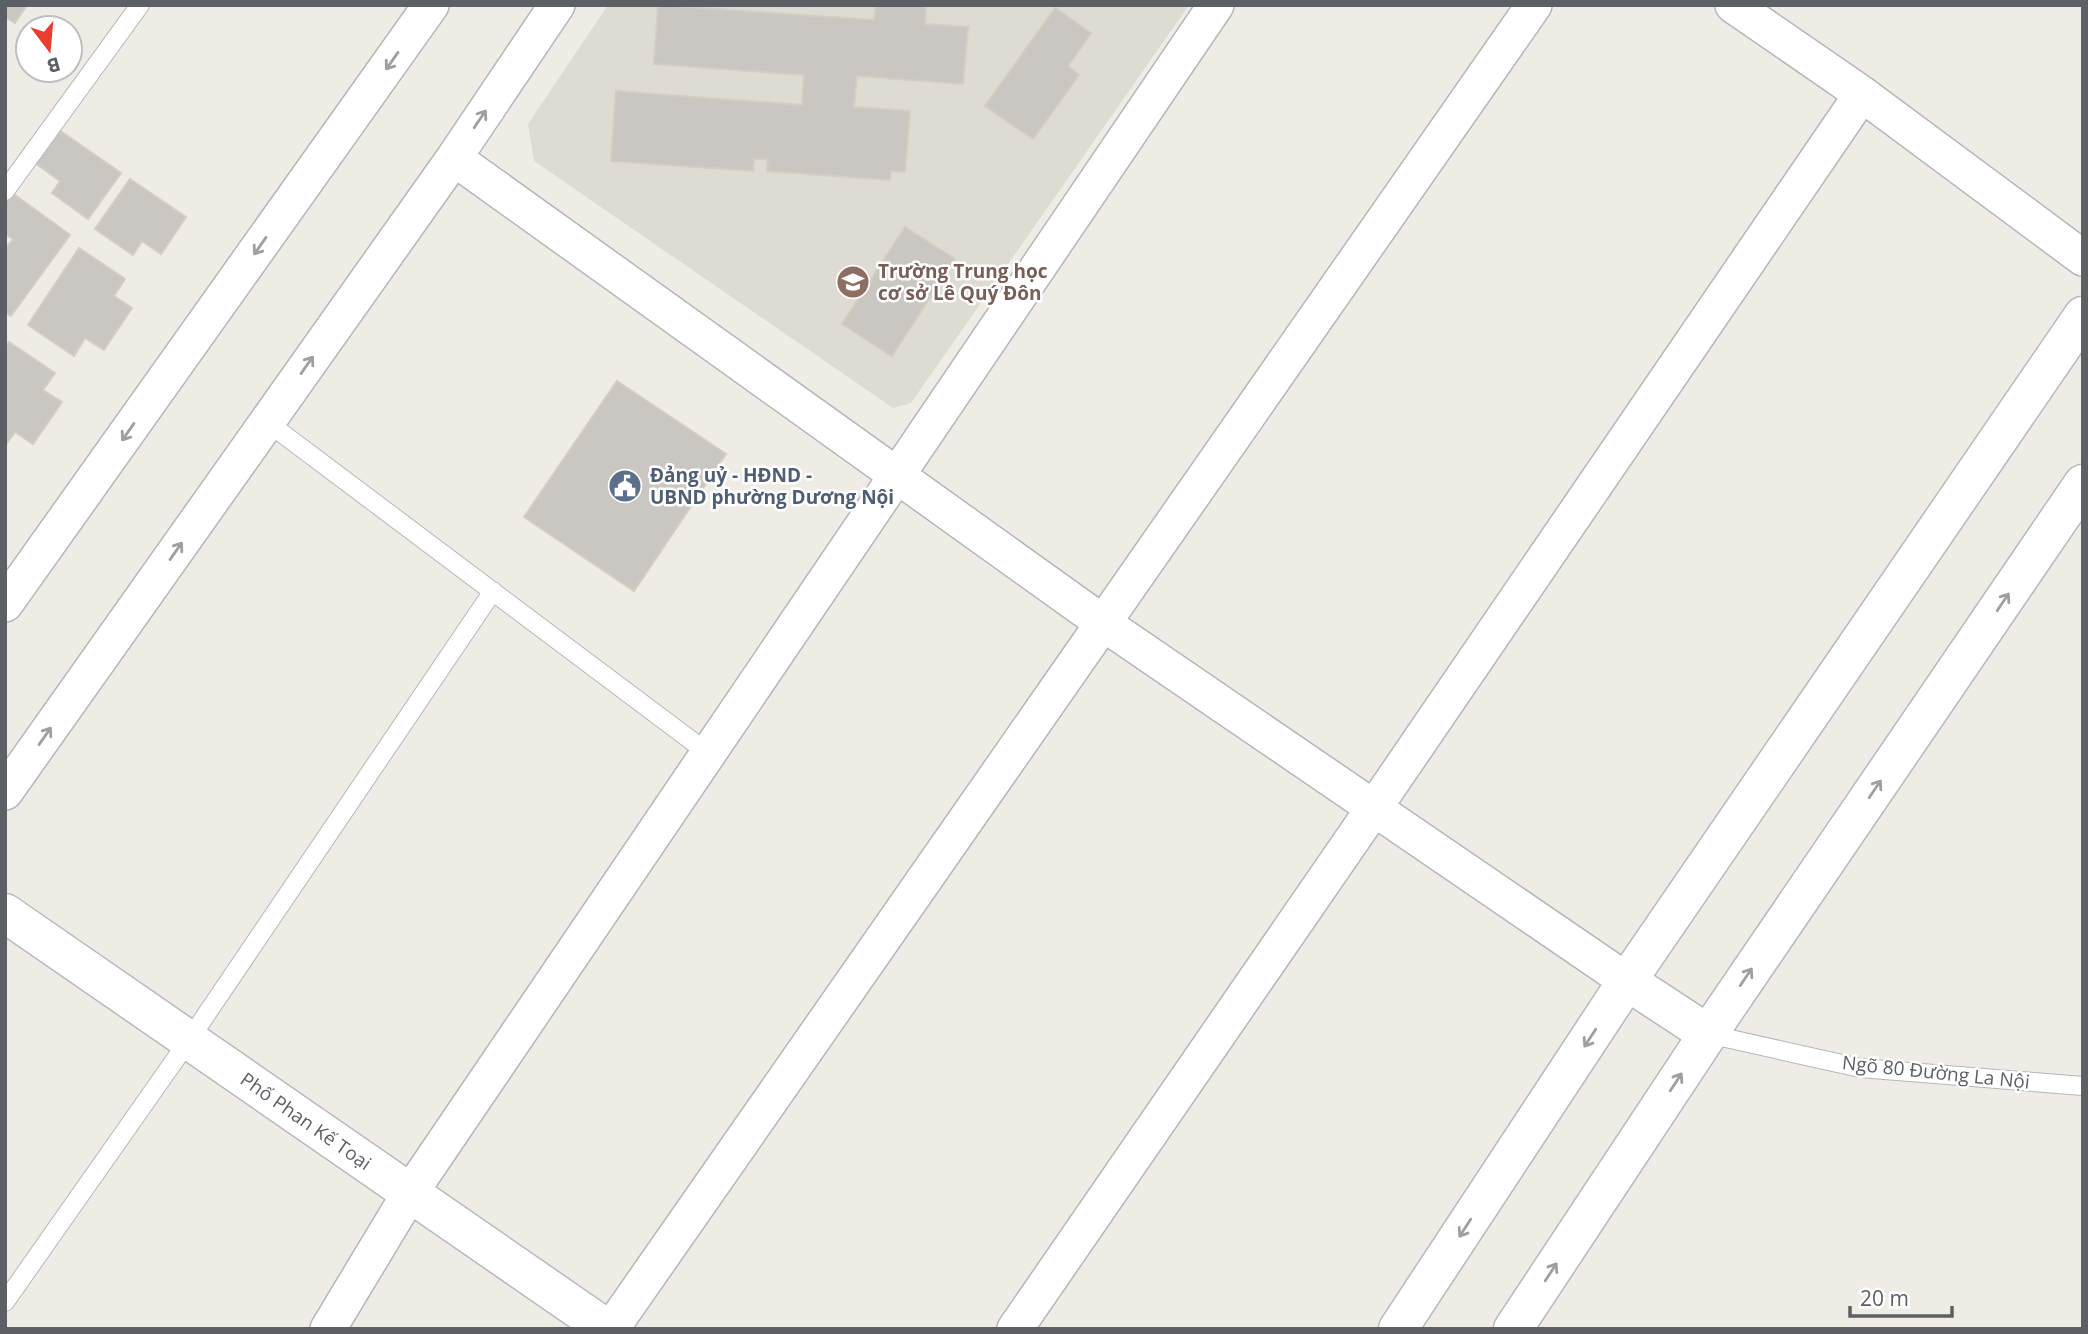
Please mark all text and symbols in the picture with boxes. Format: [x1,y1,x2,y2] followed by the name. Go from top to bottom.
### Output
[14,14,84,84] north arrow
[44,51,63,80] text: B
[385,51,399,70] one-way arrow
[473,110,488,129] one-way arrow
[253,236,267,255] one-way arrow
[878,258,1048,306] place label: Trường Trung học cơ sở Lê Quý Đôn
[834,263,872,301] school or university icon: Trường Trung học cơ sở Lê Quý Đôn
[300,356,314,375] one-way arrow
[121,422,135,441] one-way arrow
[650,462,894,510] place label: Đảng uỷ - HĐND - UBND phường Dương Nội
[606,467,644,505] public building icon: Đảng uỷ - HĐND - UBND phường Dương Nội
[169,542,183,561] one-way arrow
[1996,592,2010,612] one-way arrow
[38,727,52,746] one-way arrow
[1868,780,1882,800] one-way arrow
[1739,968,1753,987] one-way arrow
[1583,1028,1597,1047] one-way arrow
[1841,1049,2031,1095] street label: Ngõ 80 Đường La Nội
[235,1066,377,1176] street label: Phố Phan Kế Toại
[1669,1073,1683,1092] one-way arrow
[1457,1218,1472,1237] one-way arrow
[1543,1263,1558,1282] one-way arrow
[1850,1274,1952,1318] scale bar
[1860,1284,1909,1312] text: 20 m

